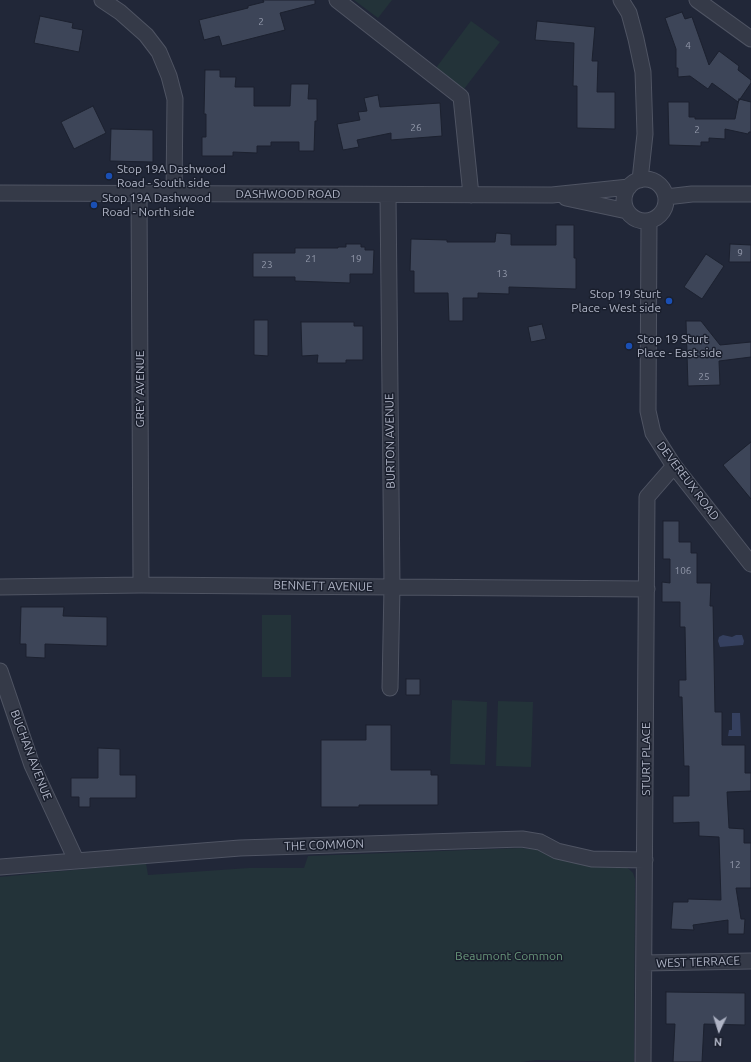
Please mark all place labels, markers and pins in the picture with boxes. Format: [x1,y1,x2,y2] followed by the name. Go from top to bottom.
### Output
[117,162,226,190] place label: Stop 19A Dashwood Road - South side
[104,171,114,181] marker: Stop 19A Dashwood Road - South side
[102,191,211,219] place label: Stop 19A Dashwood Road - North side
[89,200,99,210] marker: Stop 19A Dashwood Road - North side
[571,287,661,315] place label: Stop 19 Sturt Place - West side
[664,296,674,306] marker: Stop 19 Sturt Place - West side
[637,332,722,360] place label: Stop 19 Sturt Place - East side
[624,341,634,351] marker: Stop 19 Sturt Place - East side

